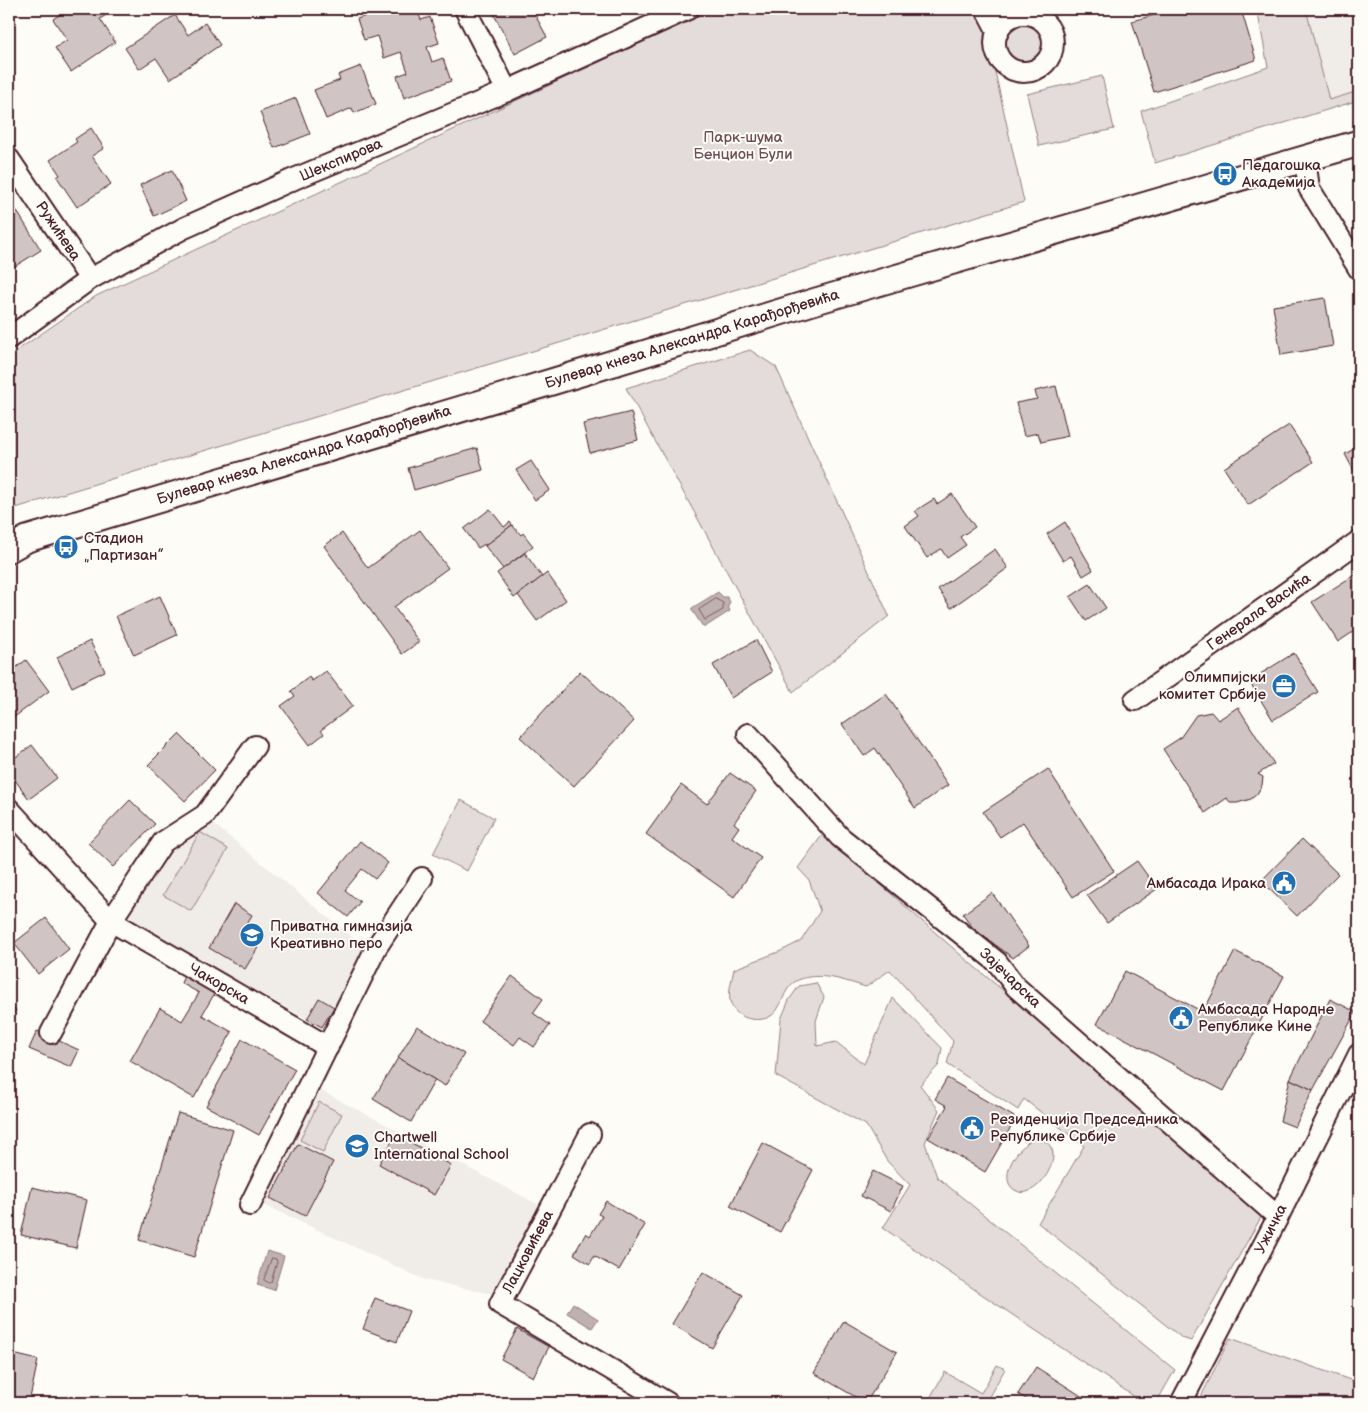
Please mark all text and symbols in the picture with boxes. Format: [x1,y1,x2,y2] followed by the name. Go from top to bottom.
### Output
[693,128,793,164] park label: Парк-шума Бенцион Були
[297,134,385,186] street label: Шекспирова
[1241,156,1321,192] place label: Педагошка Академија
[1212,161,1238,187] bus stop icon: Педагошка Академија
[31,198,85,264] street label: Ружићева
[543,285,842,393] street label: Булевар кнеза Александра Карађорђевића
[155,401,454,509] street label: Булевар кнеза Александра Карађорђевића
[84,529,164,565] place label: Стадион „Партизан”
[53,534,79,560] bus stop icon: Стадион „Партизан”
[1203,569,1315,655] street label: Генерала Васића
[1159,668,1266,704] place label: Олимпијски комитет Србије
[1271,673,1297,699] office icon: Олимпијски комитет Србије
[1271,870,1297,896] public building icon: Амбасада Ирака
[1146,874,1266,893] place label: Амбасада Ирака
[270,917,413,953] place label: Приватна гимназија Креативно перо
[239,922,265,948] school or university icon: Приватна гимназија Креативно перо
[975,944,1045,1012] street label: Зајечарска
[185,959,253,1009] street label: Чакорска
[1197,1000,1334,1036] place label: Амбасада Народне Републике Кине
[1168,1005,1194,1031] public building icon: Амбасада Народне Републике Кине
[990,1110,1179,1146] place label: Резиденција Председника Републике Србије
[959,1115,985,1141] public building icon: Резиденција Председника Републике Србије
[374,1128,509,1164] place label: Chartwell International School
[344,1133,370,1159] school or university icon: Chartwell International School
[1251,1201,1292,1257] street label: Ужичка
[498,1207,558,1298] street label: Лацковићева

